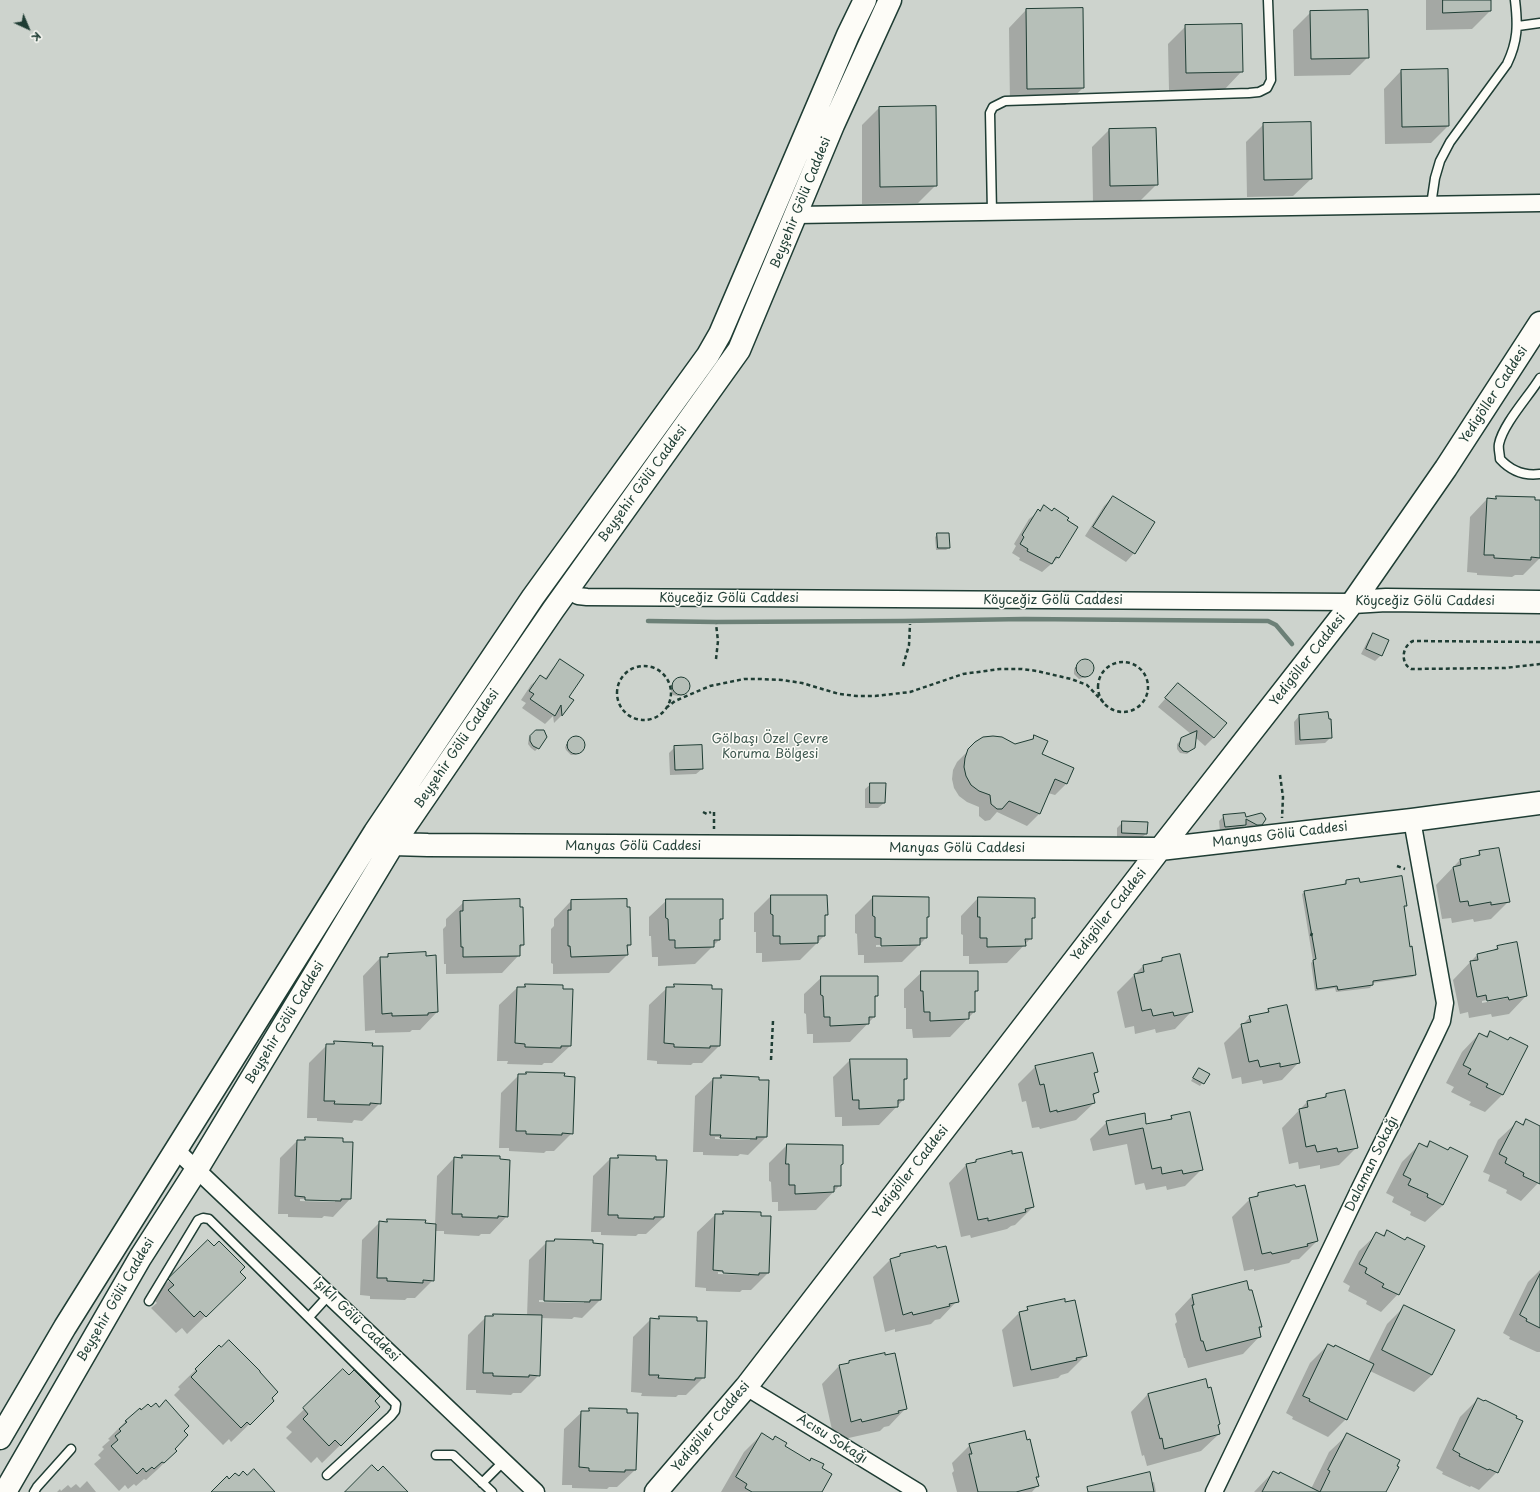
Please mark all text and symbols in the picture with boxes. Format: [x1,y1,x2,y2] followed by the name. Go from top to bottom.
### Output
[8,8,48,48] north arrow
[28,28,45,46] text: K
[767,135,835,271] street label: Beyşehir Gölü Caddesi
[1457,343,1531,447] street label: Yedigöller Caddesi
[595,423,691,545] street label: Beyşehir Gölü Caddesi
[659,590,799,606] street label: Köyceğiz Gölü Caddesi
[983,592,1123,608] street label: Köyceğiz Gölü Caddesi
[1355,593,1495,609] street label: Köyceğiz Gölü Caddesi
[1267,611,1349,709] street label: Yedigöller Caddesi
[411,686,503,812] street label: Beyşehir Gölü Caddesi
[711,731,829,762] park label: Gölbaşı Özel Çevre Koruma Bölgesi
[1211,819,1349,851] street label: Manyas Gölü Caddesi
[565,838,701,854] street label: Manyas Gölü Caddesi
[889,840,1025,856] street label: Manyas Gölü Caddesi
[1068,866,1150,964] street label: Yedigöller Caddesi
[242,959,328,1087] street label: Beyşehir Gölü Caddesi
[1342,1114,1402,1214] street label: Dalaman Sokağı
[870,1123,952,1221] street label: Yedigöller Caddesi
[74,1235,158,1365] street label: Beyşehir Gölü Caddesi
[309,1275,403,1365] street label: Işıklı Gölü Caddesi
[669,1379,753,1475] street label: Yedigöller Caddesi
[794,1411,870,1467] street label: Acısu Sokağı

